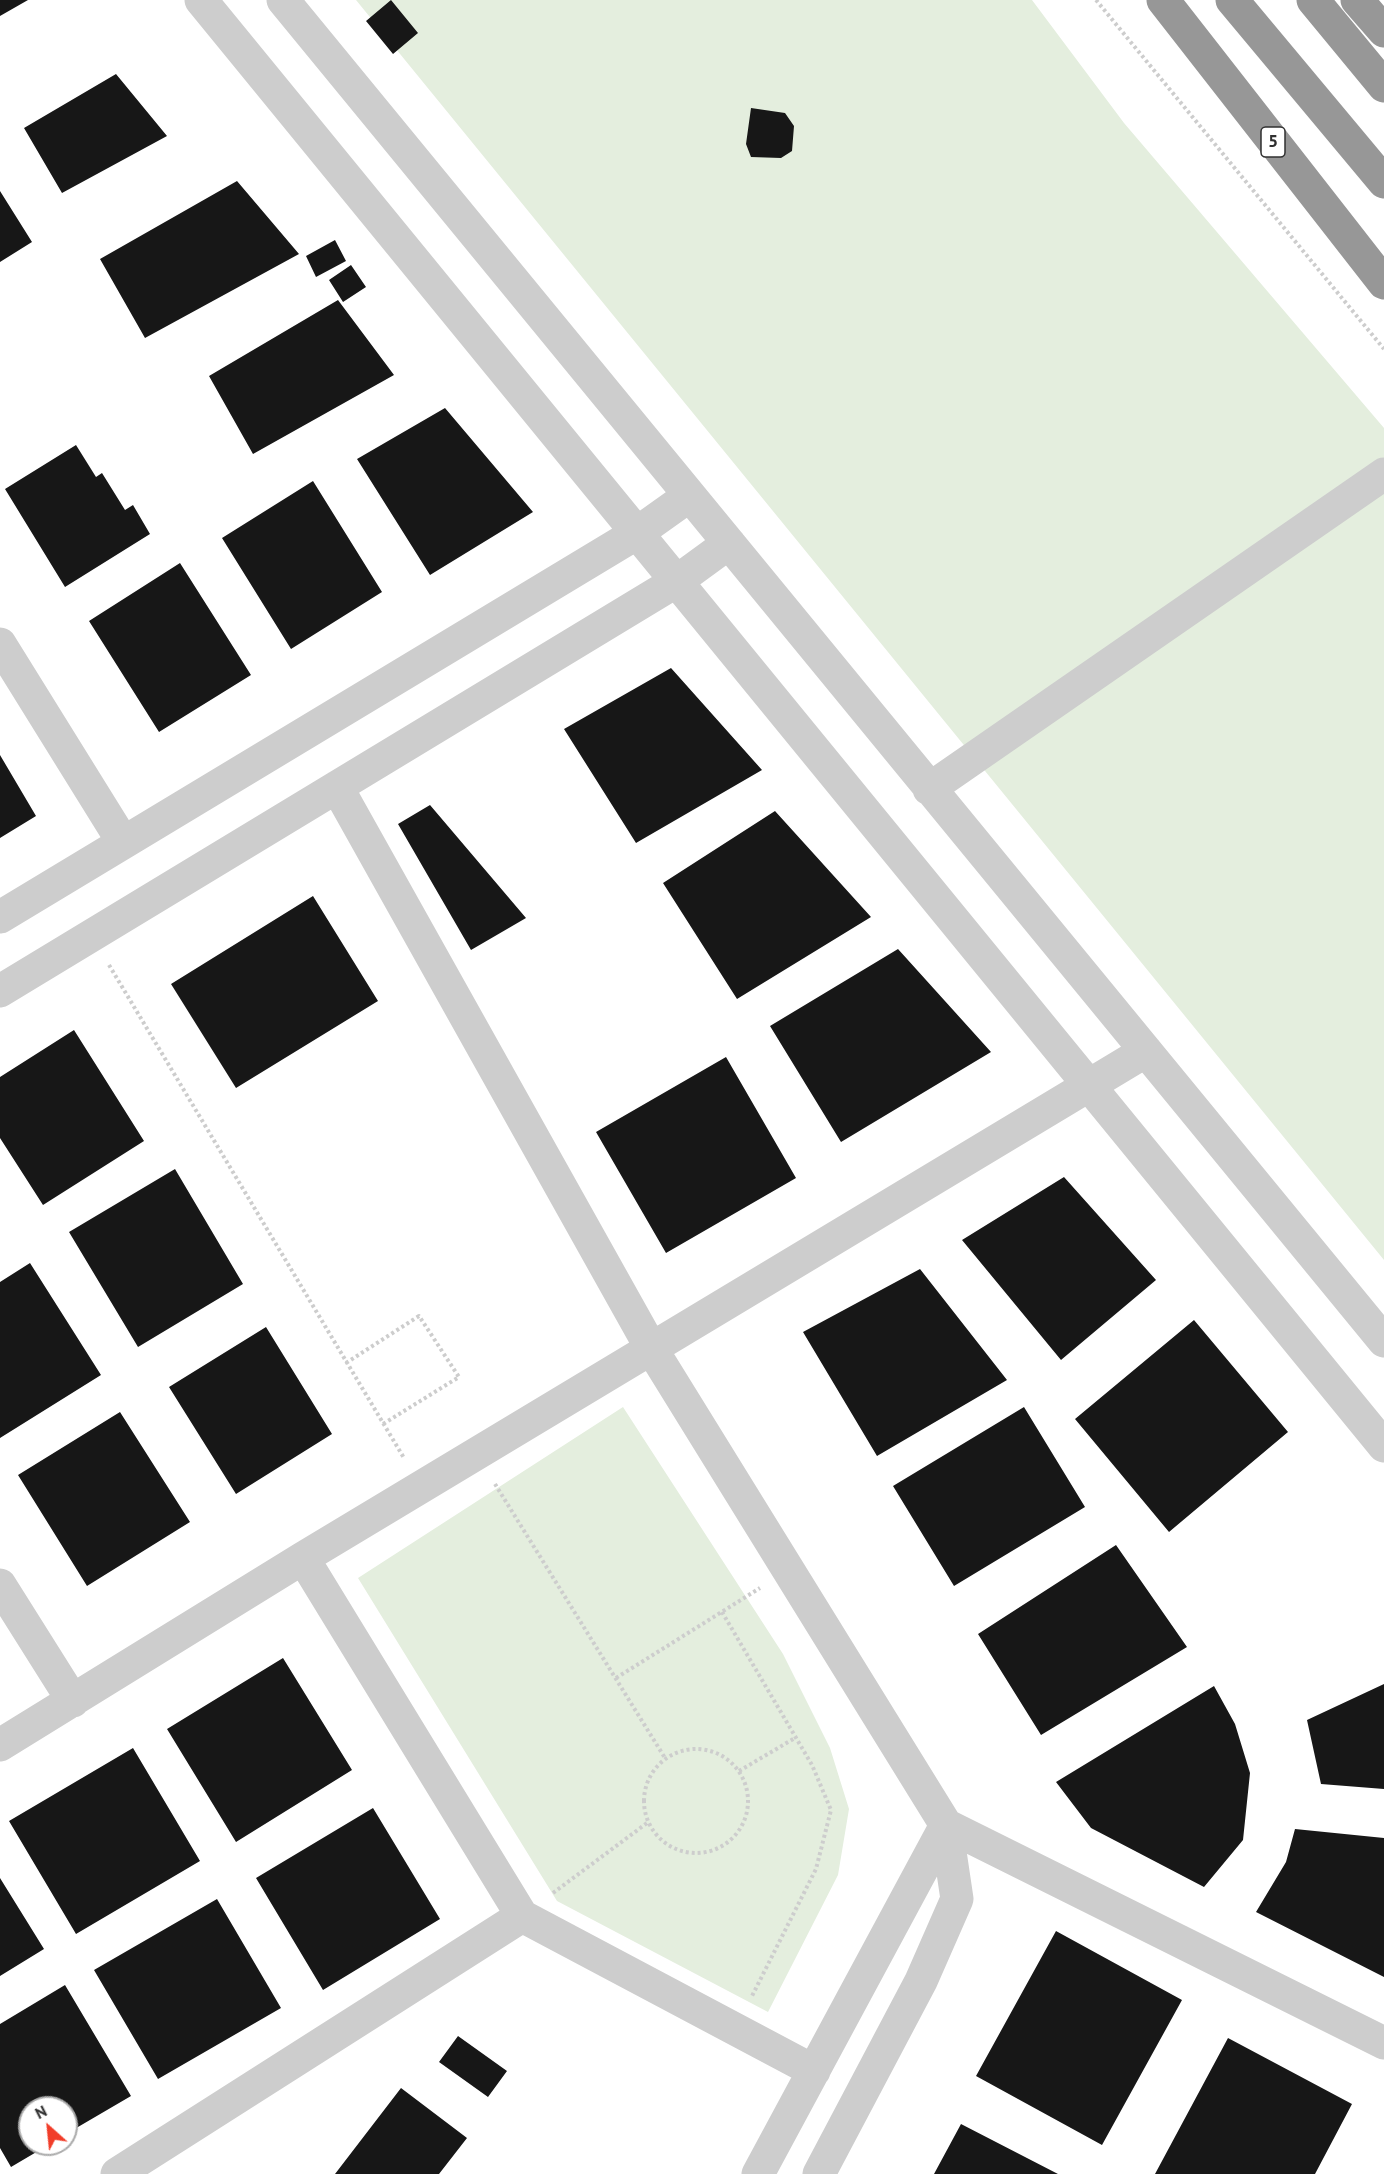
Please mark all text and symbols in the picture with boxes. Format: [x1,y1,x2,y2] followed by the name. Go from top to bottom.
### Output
[1261,127,1285,157] road number: 5
[18,2096,78,2156] north arrow
[32,2100,50,2123] text: N

